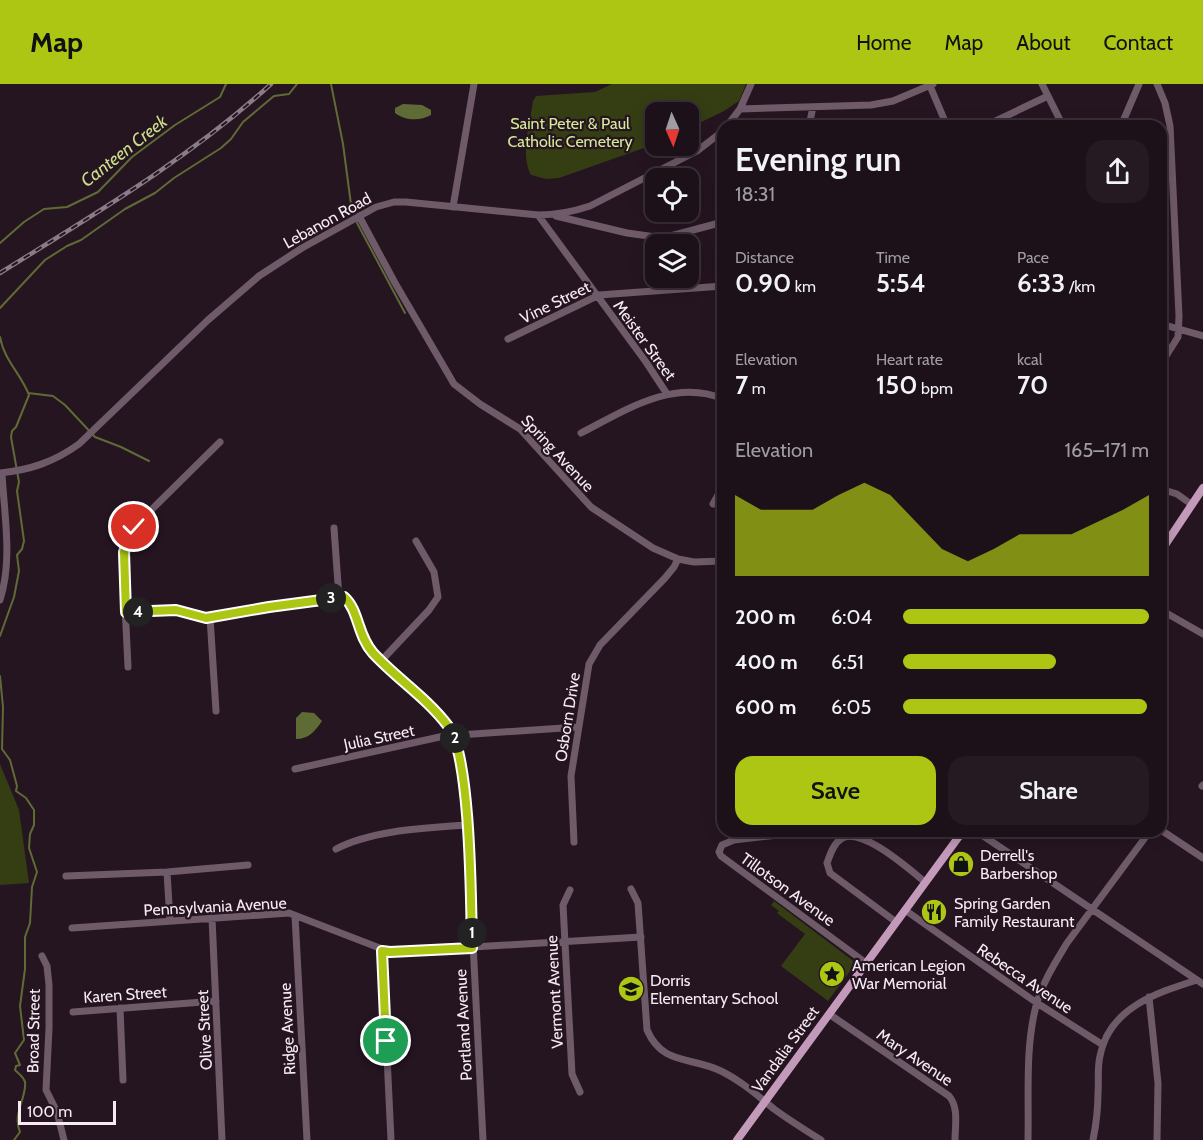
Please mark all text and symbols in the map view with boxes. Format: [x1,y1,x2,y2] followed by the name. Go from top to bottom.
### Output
[30,25,83,59] text: Map
[856,30,912,55] text: Home
[945,30,983,55] text: Map
[1016,30,1070,55] text: About
[1103,30,1173,55] text: Contact
[645,102,699,156] north arrow
[645,102,699,288] map controls
[76,110,173,192] water label: Canteen Creek
[508,114,632,151] park label: Saint Peter & Paul Catholic Cemetery
[735,139,901,179] text: Evening run
[1086,140,1149,203] button: share
[645,168,699,222] button: locate
[735,182,775,206] text: 18:31
[280,188,375,252] street label: Lebanon Road
[645,234,699,288] button: layers
[735,248,794,267] text: Distance
[876,248,910,267] text: Time
[1017,248,1049,267] text: Pace
[735,267,791,299] text: 0.90
[876,267,925,299] text: 5:54
[1017,267,1065,299] text: 6:33
[517,277,594,328] street label: Vine Street
[791,277,816,296] text: km
[1065,277,1095,296] text: /km
[609,297,680,385] street label: Meister Street
[735,350,798,369] text: Elevation
[876,350,943,369] text: Heart rate
[1017,350,1043,369] text: kcal
[735,369,748,401] text: 7
[876,369,917,401] text: 150
[1017,369,1048,401] text: 70
[748,379,766,398] text: m
[917,379,953,398] text: bpm
[517,411,598,496] street label: Spring Avenue
[735,438,813,462] text: Elevation
[1065,438,1149,462] text: 165–171 m
[108,501,159,552] pin
[117,510,150,543] icon: check
[316,583,346,613] pin: 3
[327,588,335,607] text: 3
[123,597,153,627] pin: 4
[133,602,143,621] text: 4
[735,605,796,629] text: 200 m
[831,605,872,629] text: 6:04
[735,650,798,674] text: 400 m
[831,650,864,674] text: 6:51
[551,671,584,763] street label: Osborn Drive
[735,695,796,719] text: 600 m
[831,695,871,719] text: 6:05
[341,721,417,754] street label: Julia Street
[440,723,470,753] pin: 2
[451,728,459,747] text: 2
[735,756,936,825] button: Save
[948,756,1149,825] button: Share
[980,846,1058,883] place label: Derrell's Barbershop
[737,849,839,930] street label: Tillotson Avenue
[946,849,976,879] shop icon: Derrell's Barbershop
[143,893,287,920] street label: Pennsylvania Avenue
[954,894,1075,931] place label: Spring Garden Family Restaurant
[919,897,949,927] restaurant icon: Spring Garden Family Restaurant
[457,918,487,948] pin: 1
[469,923,475,942] text: 1
[542,935,567,1049] street label: Vermont Avenue
[973,939,1076,1017] street label: Rebecca Avenue
[852,956,966,993] place label: American Legion War Memorial
[817,959,847,989] place icon: American Legion War Memorial
[451,969,476,1081] street label: Portland Avenue
[650,971,778,1008] place label: Dorris Elementary School
[616,974,646,1004] school or university icon: Dorris Elementary School
[83,982,168,1007] street label: Karen Street
[276,982,299,1076] street label: Ridge Avenue
[23,988,44,1073] street label: Broad Street
[193,989,216,1070] street label: Olive Street
[748,1002,823,1096] street label: Vandalia Street
[360,1015,411,1066] pin
[369,1024,402,1057] icon: arrive
[873,1025,957,1090] street label: Mary Avenue
[18,1098,116,1126] scale bar
[27,1102,72,1121] text: 100 m

